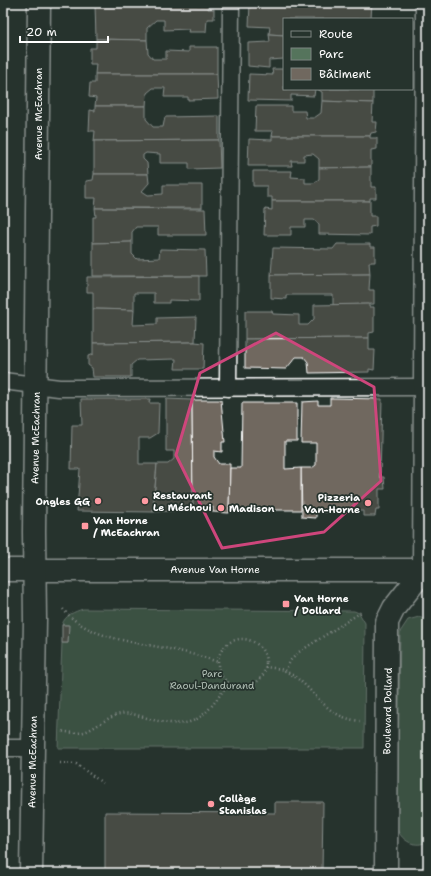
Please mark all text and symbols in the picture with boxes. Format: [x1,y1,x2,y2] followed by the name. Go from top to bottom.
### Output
[20,18,108,44] scale bar
[283,18,413,90] legend
[26,24,57,40] text: 20 m
[319,26,353,42] text: Route
[319,46,344,62] text: Parc
[319,66,371,82] text: Bâtiment
[32,68,45,160] street label: Avenue McEachran
[28,392,43,484] street label: Avenue McEachran
[153,489,212,514] place label: Restaurant Le Méchoui
[304,491,360,516] place label: Pizzeria Van-Horne
[35,495,90,508] place label: Ongles GG
[93,496,103,506] marker: Ongles GG
[140,496,150,506] marker: Restaurant Le Méchoui
[363,498,373,508] marker: Pizzeria Van-Horne
[229,502,275,515] place label: Madison
[216,503,226,513] marker: Madison
[93,514,160,539] place label: Van Horne / McEachran
[80,521,90,531] marker: Van Horne / McEachran
[170,563,260,576] street label: Avenue Van Horne
[294,592,349,617] place label: Van Horne / Dollard
[281,599,291,609] marker: Van Horne / Dollard
[170,667,255,692] park label: Parc Raoul-Dandurand
[380,667,395,754] street label: Boulevard Dollard
[25,716,40,808] street label: Avenue McEachran
[219,792,267,817] place label: Collège Stanislas
[206,799,216,809] marker: Collège Stanislas

